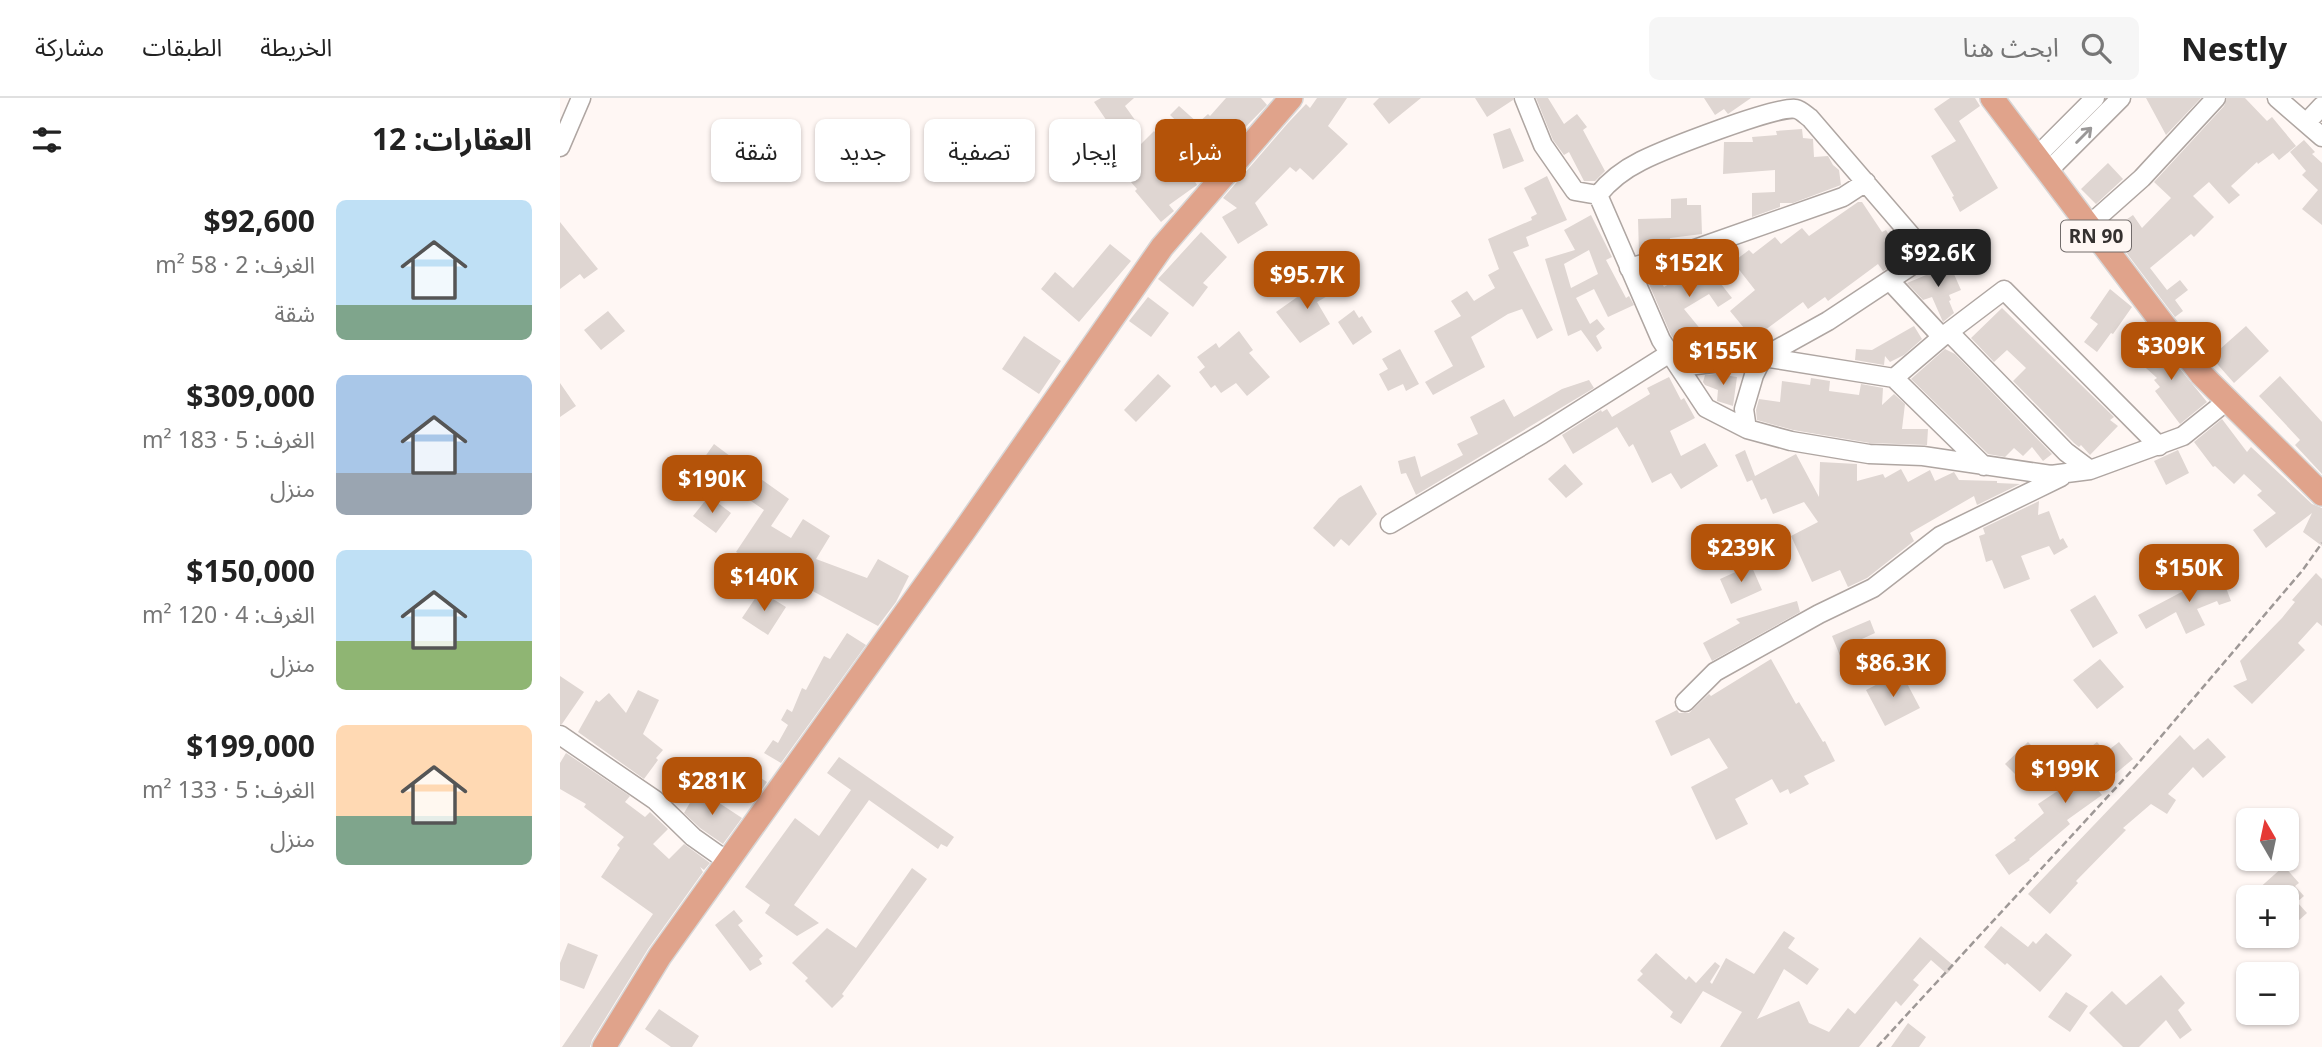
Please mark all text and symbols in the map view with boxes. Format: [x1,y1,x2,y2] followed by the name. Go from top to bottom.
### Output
[1649,17,2139,80] search box
[2181,26,2287,71] text: Nestly
[1963,29,2059,65] text: ابحث هنا
[2077,29,2115,67] icon: search
[35,30,104,63] text: مشاركة
[142,30,222,63] text: الطبقات
[260,30,332,63] text: الخريطة
[372,118,532,159] text: العقارات: 12
[711,119,801,182] chip: شقة
[815,119,910,182] chip: جديد
[924,119,1035,182] chip: تصفية
[1049,119,1141,182] chip: إيجار
[1155,119,1246,182] chip: شراء
[28,121,66,159] icon: filters
[2075,127,2092,144] one-way arrow
[203,200,315,241] text: $92,600
[2061,220,2131,252] road number: RN 90
[392,228,476,312] icon: home
[1881,230,1995,289] pin: $92.6K
[1901,236,1975,268] text: $92.6K
[1640,240,1738,299] pin: $152K
[1655,246,1723,278] text: $152K
[155,248,315,280] text: الغرف: 2 · 58 m²
[1250,252,1364,311] pin: $95.7K
[1270,258,1344,290] text: $95.7K
[274,297,315,329] text: شقة
[2122,322,2220,382] pin: $309K
[1674,328,1772,387] pin: $155K
[2137,329,2205,361] text: $309K
[1689,334,1757,366] text: $155K
[186,375,315,416] text: $309,000
[392,403,476,487] icon: home
[142,423,315,455] text: الغرف: 5 · 183 m²
[663,456,761,515] pin: $190K
[678,462,746,494] text: $190K
[270,472,315,504] text: منزل
[1692,524,1790,584] pin: $239K
[1707,531,1775,563] text: $239K
[2140,545,2238,604] pin: $150K
[186,550,315,591] text: $150,000
[2155,551,2223,583] text: $150K
[715,554,813,613] pin: $140K
[730,560,798,592] text: $140K
[392,578,476,662] icon: home
[142,598,315,630] text: الغرف: 4 · 120 m²
[1836,640,1950,699] pin: $86.3K
[1856,646,1930,678] text: $86.3K
[270,647,315,679] text: منزل
[186,725,315,766] text: $199,000
[2016,746,2114,805] pin: $199K
[2031,752,2099,784] text: $199K
[392,753,476,837] icon: home
[663,758,761,817] pin: $281K
[678,764,746,796] text: $281K
[142,773,315,805] text: الغرف: 5 · 133 m²
[2236,808,2300,872] north arrow
[2236,808,2299,1025] map controls
[270,822,315,854] text: منزل
[2236,885,2299,948] button: +
[2236,962,2299,1025] button: −

